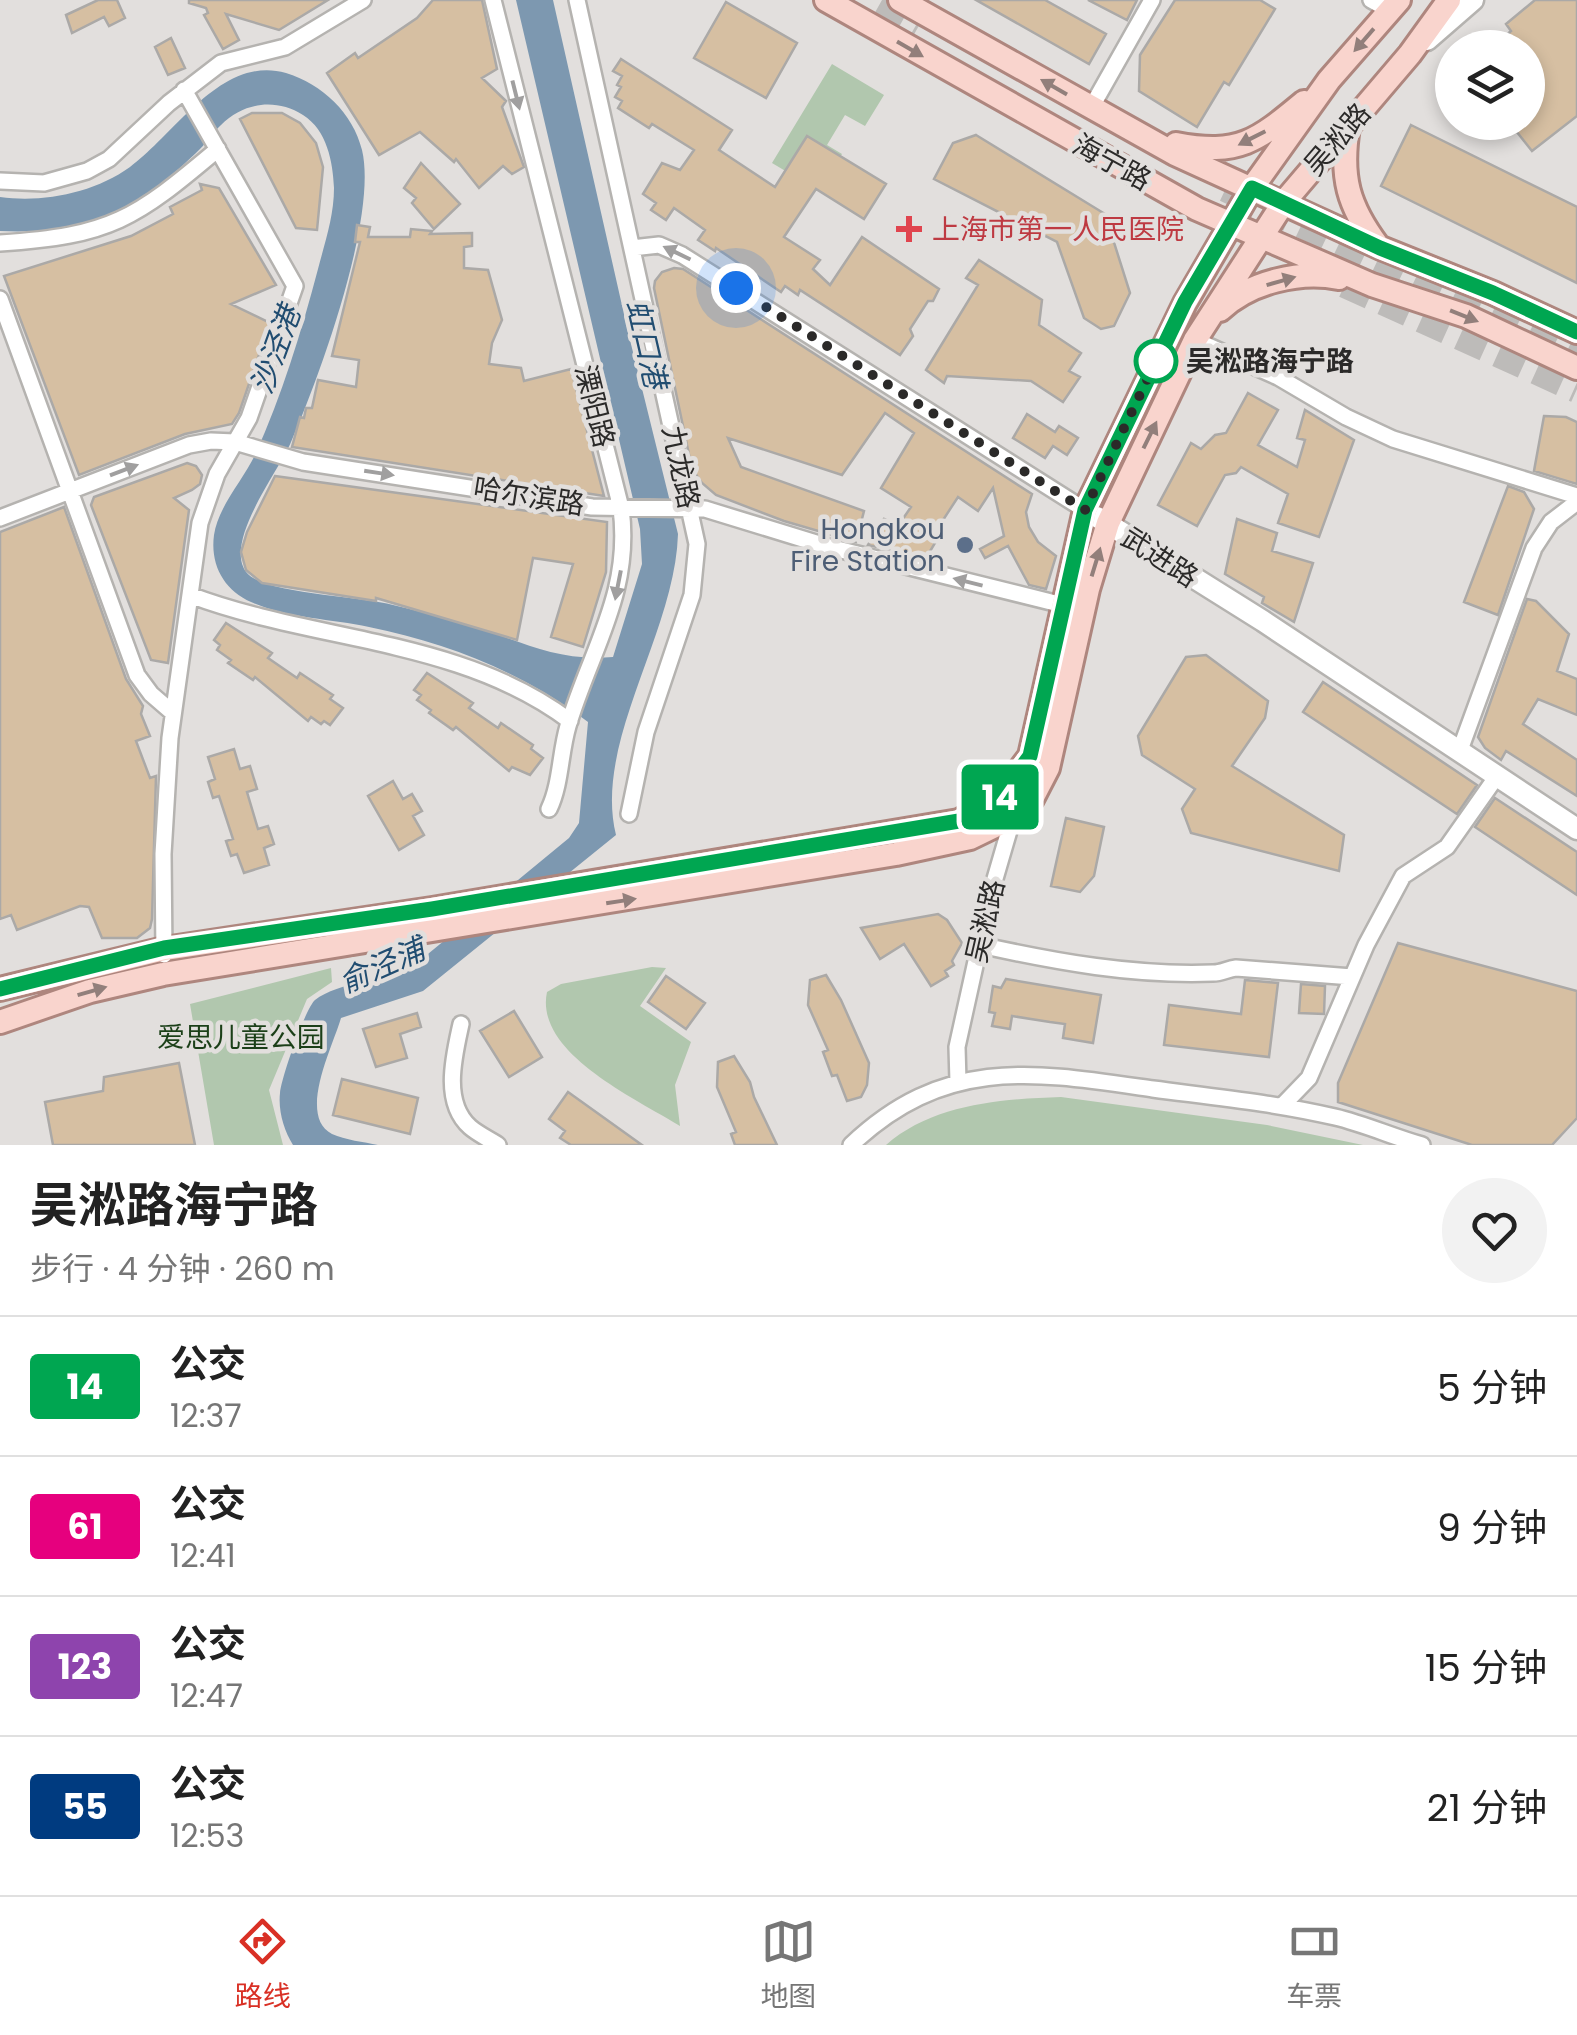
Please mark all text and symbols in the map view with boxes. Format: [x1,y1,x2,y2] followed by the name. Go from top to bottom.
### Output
[1353,27,1375,52] one-way arrow
[1435,30,1545,140] map controls
[1435,30,1545,140] button: layers
[896,39,924,57] one-way arrow
[1040,79,1068,97] one-way arrow
[508,80,524,111] one-way arrow
[1295,95,1380,184] street label: 吴淞路
[1066,125,1158,200] street label: 海宁路
[1237,130,1266,147] one-way arrow
[932,210,1184,249] place label: 上海市第一人民医院
[896,216,922,242] marker: 上海市第一人民医院
[662,245,691,262] one-way arrow
[711,263,761,313] your location
[1267,273,1297,288] one-way arrow
[615,295,678,396] water label: 虹口港
[240,296,312,399] water label: 沙泾港
[1450,309,1480,325] one-way arrow
[1135,340,1177,382] marker: 吴淞路海宁路
[1186,342,1354,381] place label: 吴淞路海宁路
[565,361,624,452] street label: 溧阳路
[1141,420,1158,449] one-way arrow
[653,422,708,512] street label: 九龙路
[109,462,139,478] one-way arrow
[363,466,395,482] one-way arrow
[471,468,587,525] street label: 哈尔滨路
[790,510,945,581] place label: Hongkou Fire Station
[1114,518,1206,597] street label: 武进路
[954,534,976,556] marker: Hongkou Fire Station
[1089,547,1104,577] one-way arrow
[610,570,625,601] one-way arrow
[952,574,983,589] one-way arrow
[955,764,1045,830] line badge: 14
[982,773,1018,822] text: 14
[957,876,1014,966] street label: 吴淞路
[606,892,638,908] one-way arrow
[332,926,435,1003] water label: 俞泾浦
[78,983,108,998] one-way arrow
[157,1018,325,1057] park label: 爱思儿童公园
[30,1172,318,1239] text: 吴淞路海宁路
[1442,1178,1547,1283] button: heart
[30,1246,335,1291] text: 步行 · 4 分钟 · 260 m
[170,1337,246,1390] text: 公交
[1437,1361,1547,1414] text: 5 分钟
[67,1362,103,1411] text: 14
[170,1393,242,1438] text: 12:37
[170,1477,246,1530] text: 公交
[1437,1501,1547,1554] text: 9 分钟
[67,1502,103,1551] text: 61
[170,1533,236,1578] text: 12:41
[170,1617,246,1670] text: 公交
[1425,1641,1547,1694] text: 15 分钟
[58,1642,112,1691] text: 123
[170,1673,243,1718] text: 12:47
[170,1757,246,1810] text: 公交
[1427,1781,1547,1834] text: 21 分钟
[62,1782,108,1831] text: 55
[170,1813,244,1858] text: 12:53
[235,1914,291,2018] tab: 路线
[760,1914,816,2018] tab: 地图
[1286,1914,1342,2018] tab: 车票

